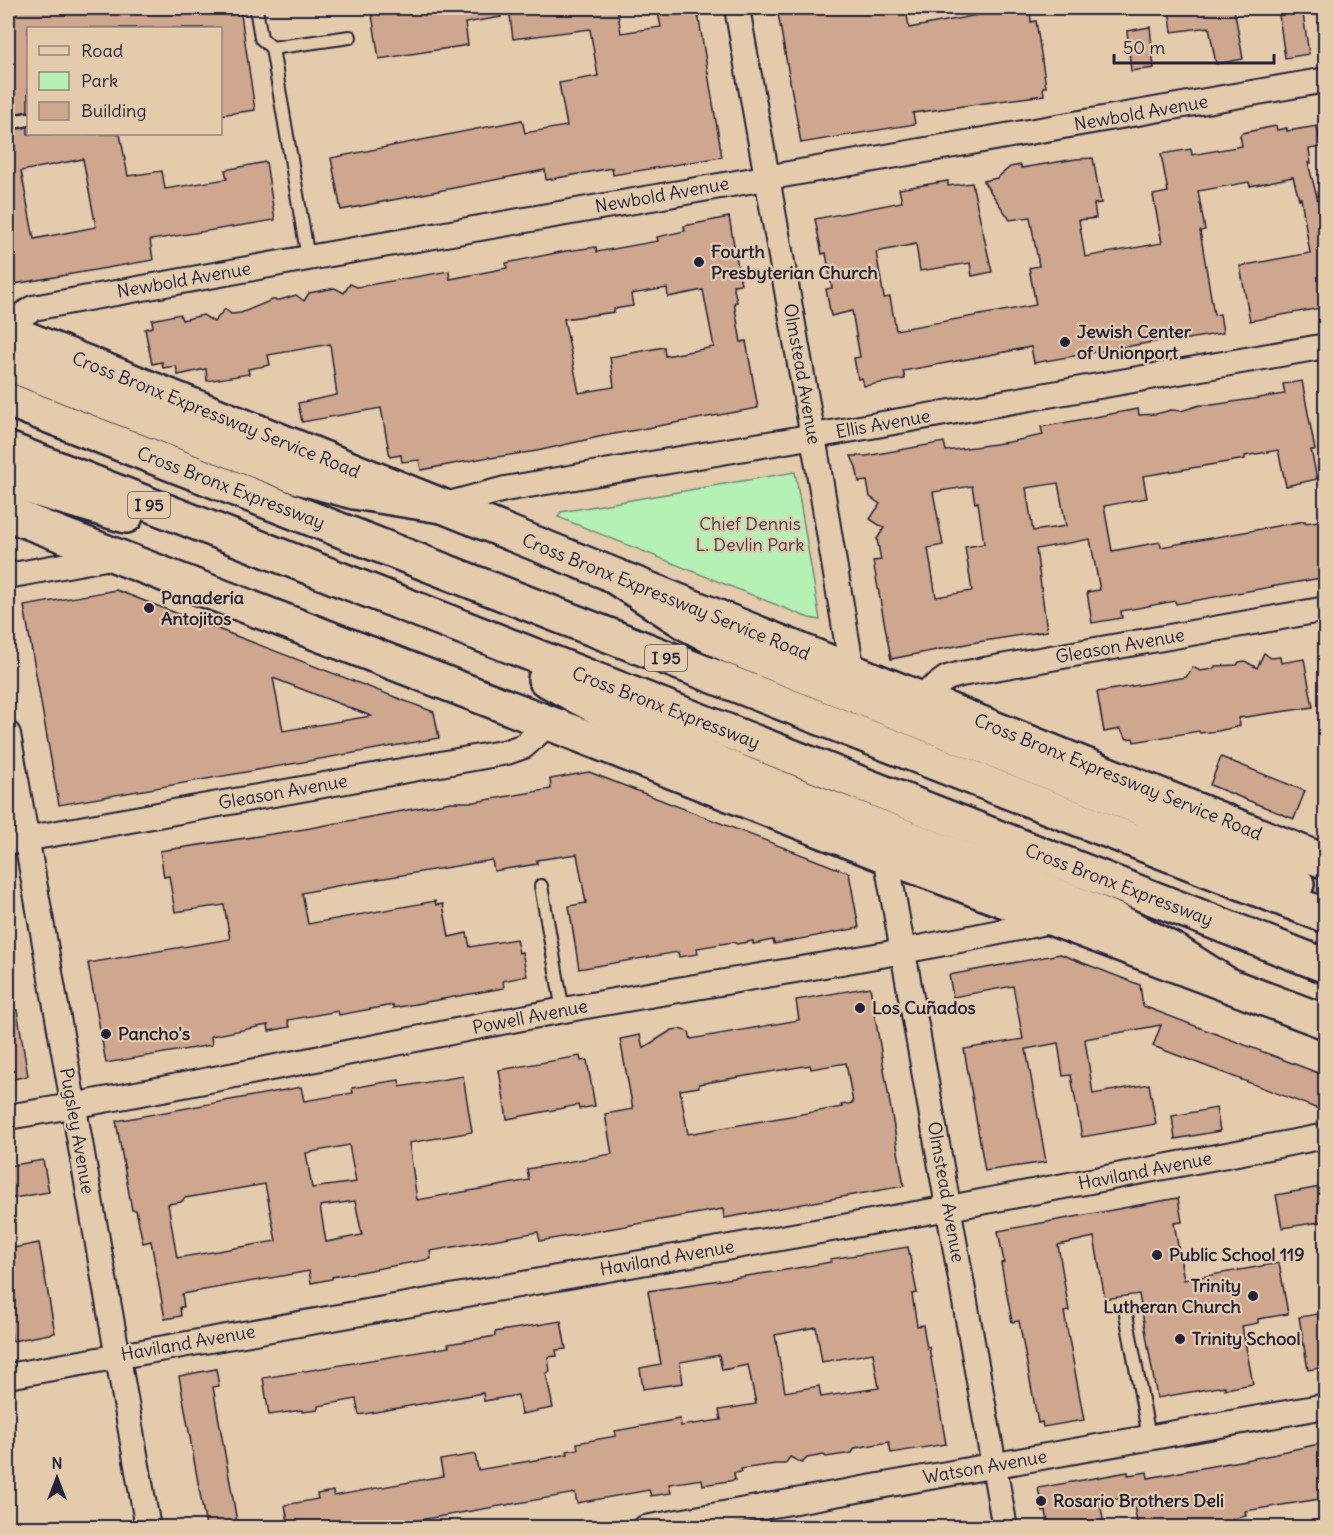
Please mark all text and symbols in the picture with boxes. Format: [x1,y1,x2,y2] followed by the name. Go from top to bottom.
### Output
[27,27,222,135] legend
[1114,27,1274,65] scale bar
[1123,36,1165,59] text: 50 m
[81,39,124,62] text: Road
[81,69,118,92] text: Park
[1072,89,1210,136] street label: Newbold Avenue
[81,99,146,122] text: Building
[593,171,731,218] street label: Newbold Avenue
[711,240,879,284] place label: Fourth Presbyterian Church
[692,255,706,269] marker: Fourth Presbyterian Church
[115,256,253,303] street label: Newbold Avenue
[779,302,826,446] street label: Olmstead Avenue
[1077,320,1192,364] place label: Jewish Center of Unionport
[1058,335,1072,349] marker: Jewish Center of Unionport
[69,346,364,483] street label: Cross Bronx Expressway Service Road
[834,404,932,443] street label: Ellis Avenue
[134,441,328,534] street label: Cross Bronx Expressway
[128,492,170,518] road number: I 95
[696,512,804,556] park label: Chief Dennis L. Devlin Park
[519,528,814,665] street label: Cross Bronx Expressway Service Road
[161,586,244,630] place label: Panadería Antojitos
[142,601,156,615] marker: Panadería Antojitos
[1054,623,1186,668] street label: Gleason Avenue
[645,645,687,671] road number: I 95
[569,661,763,754] street label: Cross Bronx Expressway
[971,708,1266,845] street label: Cross Bronx Expressway Service Road
[217,769,349,814] street label: Gleason Avenue
[1022,838,1216,931] street label: Cross Bronx Expressway
[470,994,590,1039] street label: Powell Avenue
[872,996,976,1019] place label: Los Cuñados
[853,1001,867,1015] marker: Los Cuñados
[118,1022,190,1045] place label: Pancho's
[99,1027,113,1041] marker: Pancho's
[55,1066,100,1196] street label: Pugsley Avenue
[923,1120,970,1264] street label: Olmstead Avenue
[1076,1146,1214,1195] street label: Haviland Avenue
[598,1234,736,1281] street label: Haviland Avenue
[1169,1243,1305,1266] place label: Public School 119
[1150,1248,1164,1262] marker: Public School 119
[1103,1274,1242,1318] place label: Trinity Lutheran Church
[1246,1289,1260,1303] marker: Trinity Lutheran Church
[119,1319,257,1366] street label: Haviland Avenue
[1192,1327,1300,1350] place label: Trinity School
[1173,1332,1187,1346] marker: Trinity School
[921,1444,1049,1489] street label: Watson Avenue
[27,1448,87,1508] north arrow
[51,1453,63,1473] text: N
[1053,1489,1224,1512] place label: Rosario Brothers Deli
[1034,1494,1048,1508] marker: Rosario Brothers Deli

